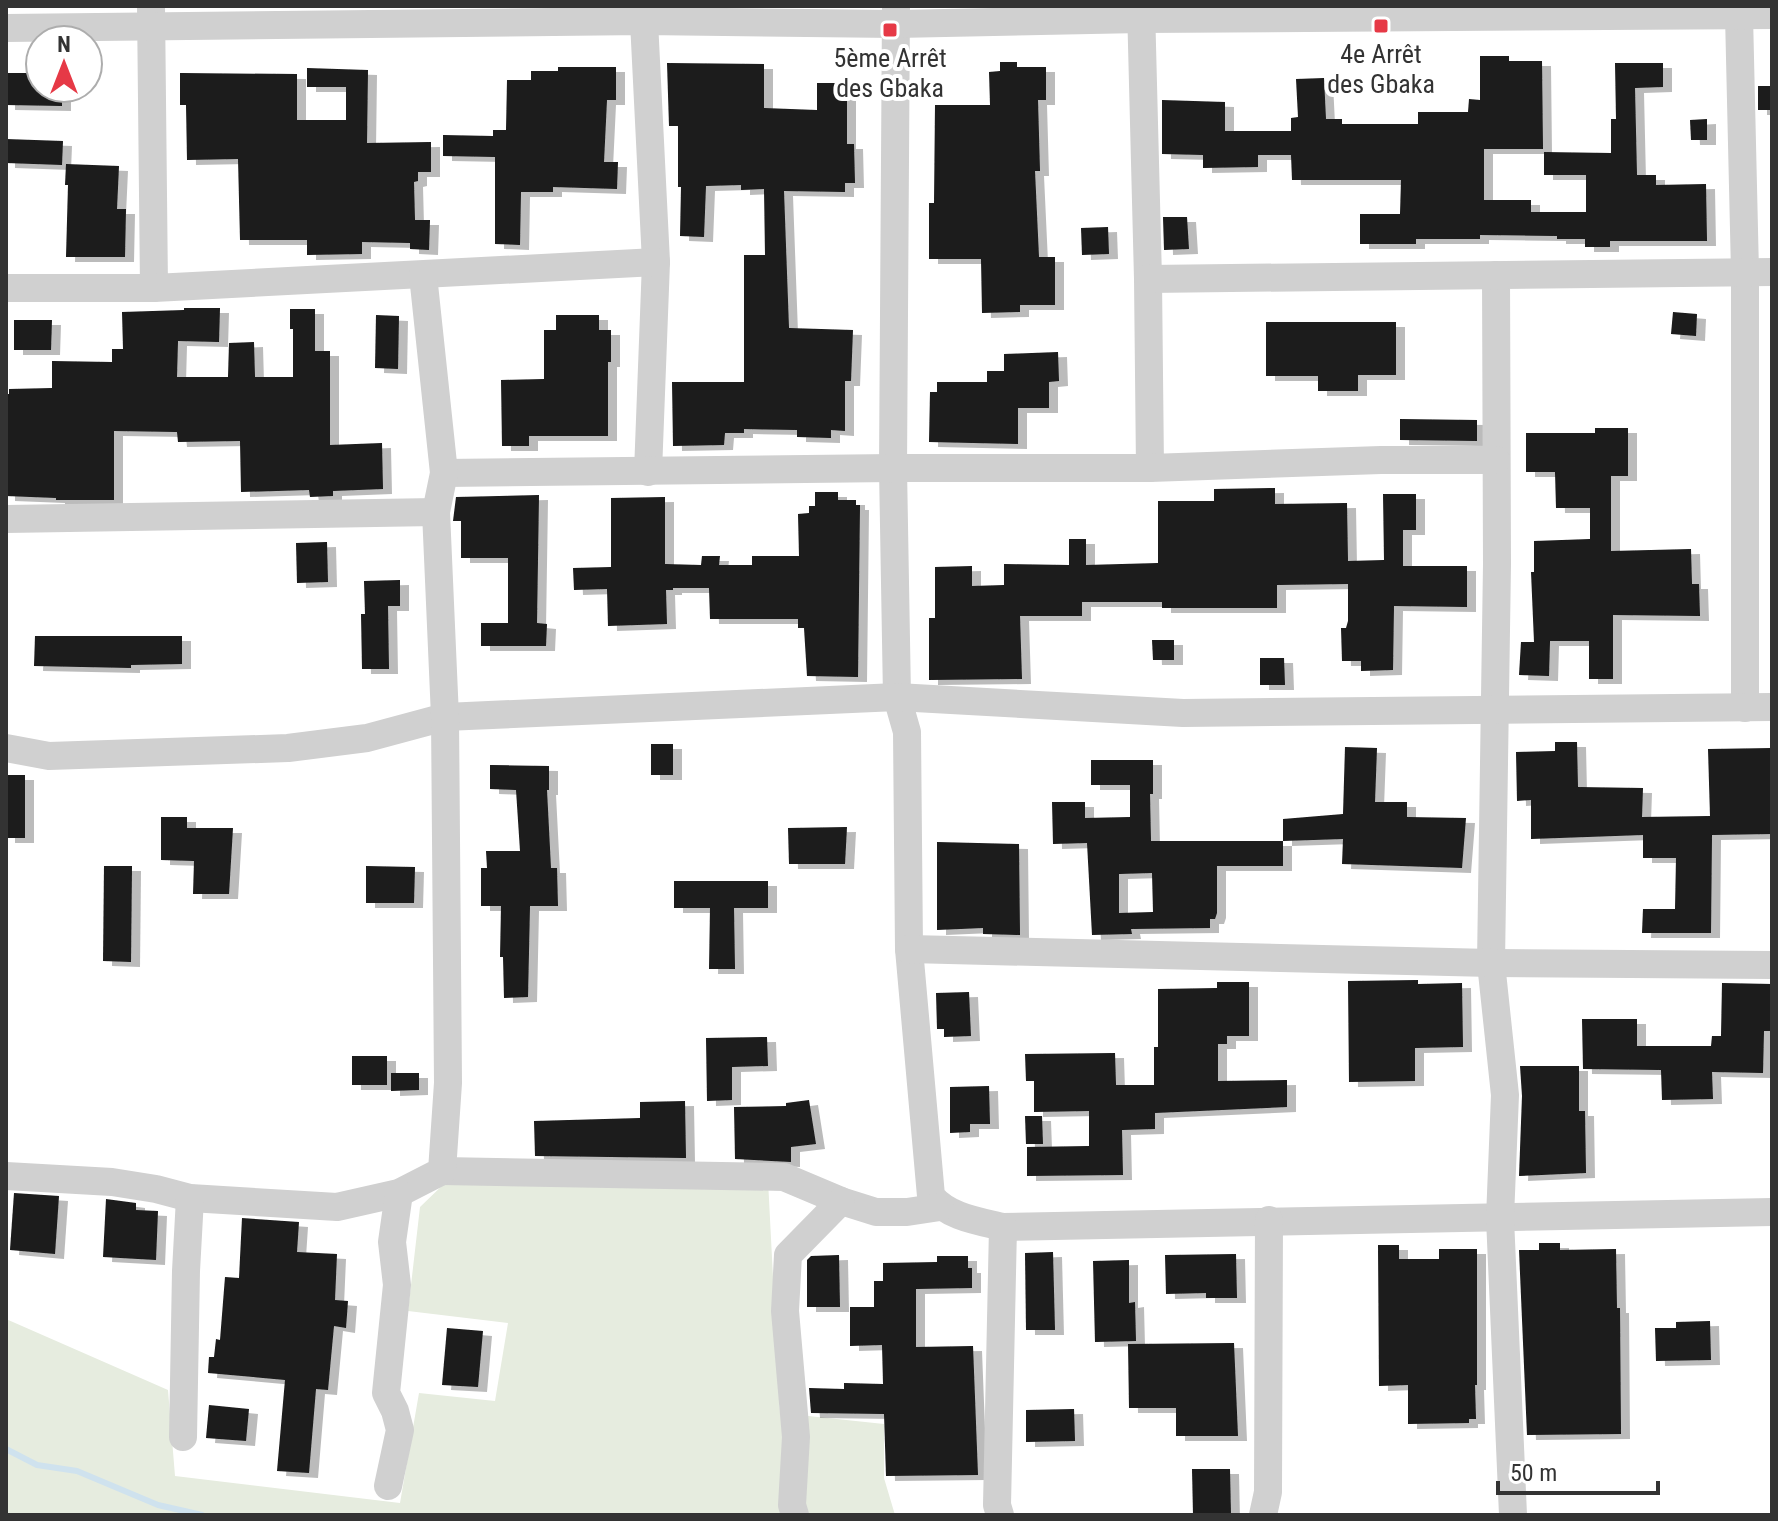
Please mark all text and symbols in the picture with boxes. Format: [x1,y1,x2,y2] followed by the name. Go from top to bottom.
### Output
[1372,17,1390,35] marker: 4e Arrêt des Gbaka
[881,21,899,39] marker: 5ème Arrêt des Gbaka
[24,24,104,104] north arrow
[57,32,71,57] text: N
[1327,39,1435,99] place label: 4e Arrêt des Gbaka
[833,43,947,103] place label: 5ème Arrêt des Gbaka
[1498,1445,1658,1495] scale bar
[1510,1459,1557,1487] text: 50 m

